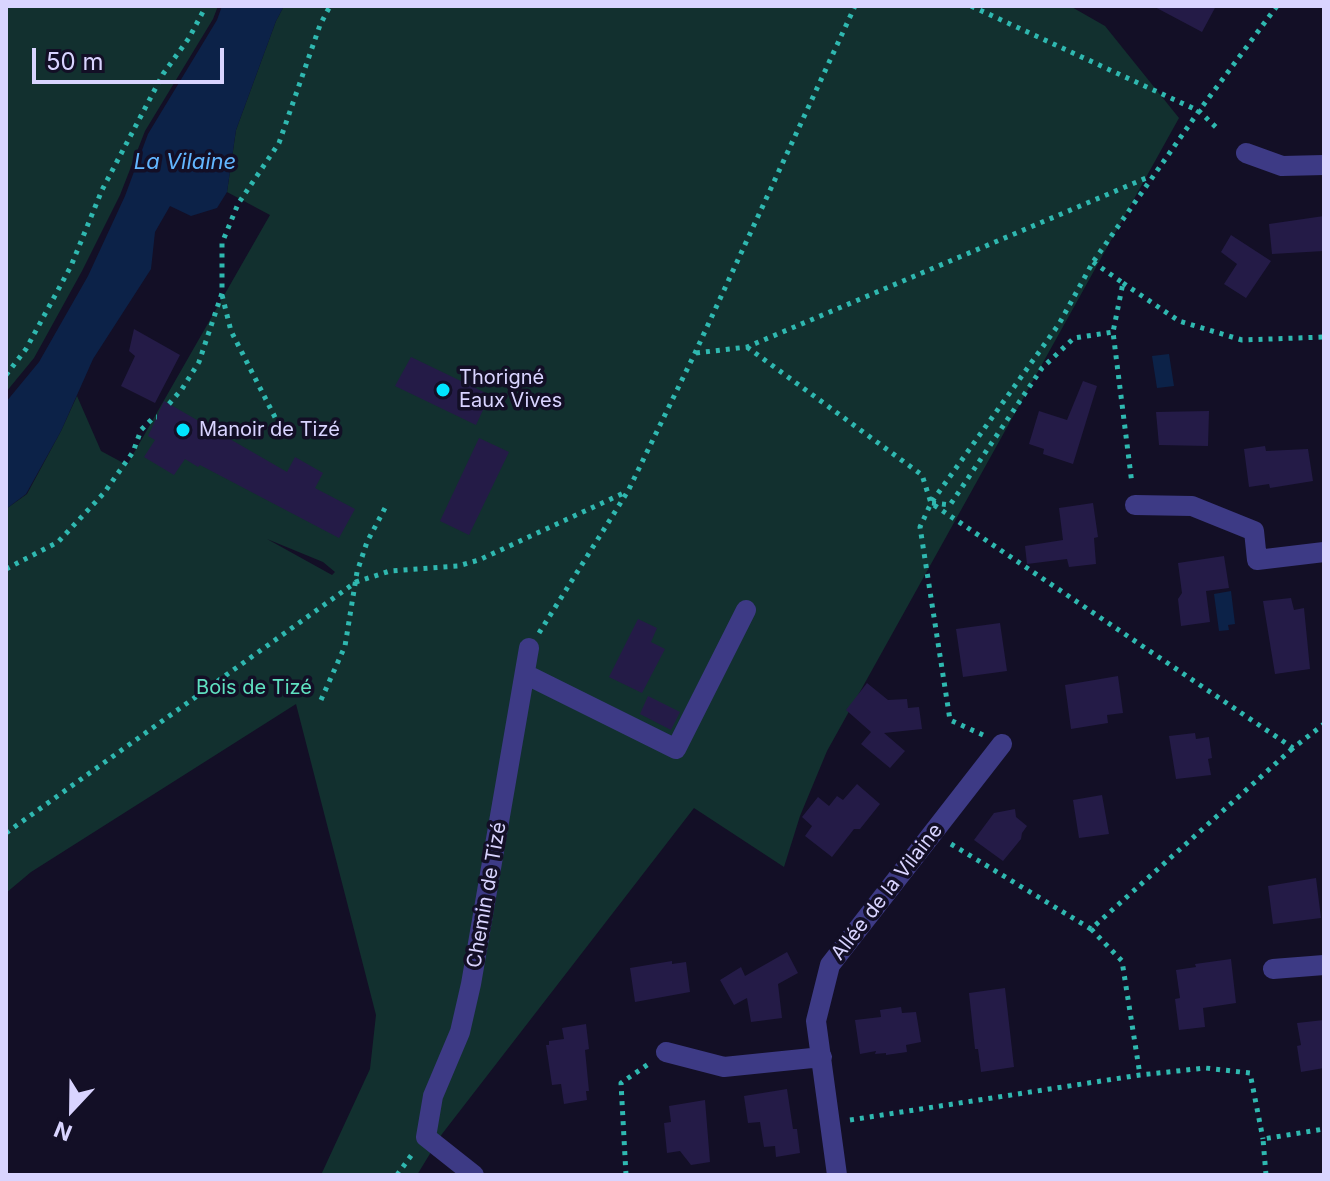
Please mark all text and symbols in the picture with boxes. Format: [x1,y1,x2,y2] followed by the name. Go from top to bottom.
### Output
[36,32,228,82] scale bar
[46,47,104,76] text: 50 m
[134,149,236,175] water label: La Vilaine
[459,366,562,413] place label: Thorigné Eaux Vives
[434,381,452,399] marker: Thorigné Eaux Vives
[199,418,340,442] place label: Manoir de Tizé
[174,421,192,439] marker: Manoir de Tizé
[196,676,312,700] park label: Bois de Tizé
[826,819,948,965] street label: Allée de la Vilaine
[462,820,512,970] street label: Chemin de Tizé
[32,1069,112,1149] north arrow
[50,1116,76,1146] text: N

